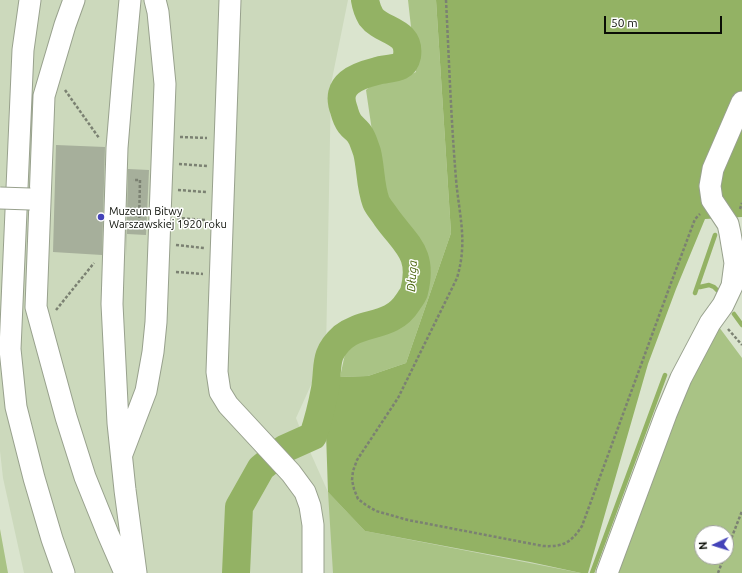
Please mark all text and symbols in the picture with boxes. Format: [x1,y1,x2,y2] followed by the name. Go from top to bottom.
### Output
[606,8,724,34] scale bar
[611,16,638,29] text: 50 m
[109,204,227,230] place label: Muzeum Bitwy Warszawskiej 1920 roku
[96,212,106,222] marker: Muzeum Bitwy Warszawskiej 1920 roku
[404,260,420,292] water label: Długa
[694,525,734,565] north arrow
[697,541,709,550] text: N

